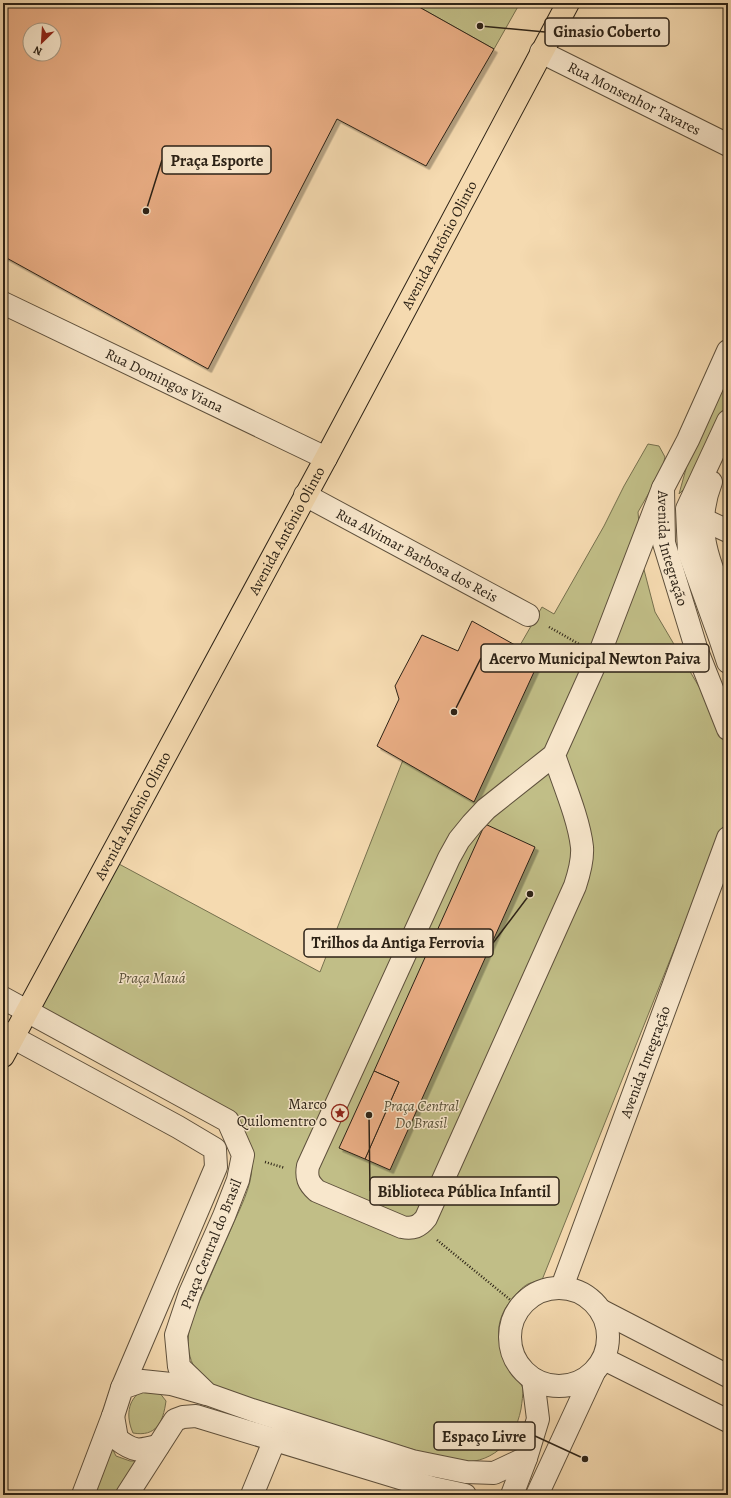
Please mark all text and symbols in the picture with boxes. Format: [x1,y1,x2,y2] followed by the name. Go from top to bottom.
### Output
[545,18,669,46] callout: Ginasio Coberto
[553,21,661,43] text: Ginasio Coberto
[22,22,62,62] north arrow
[31,42,45,59] text: N
[564,57,704,140] street label: Rua Monsenhor Tavares
[162,146,271,174] callout: Praça Esporte
[171,150,263,172] text: Praça Esporte
[396,177,482,314] street label: Avenida Antônio Olinto
[102,344,227,417] street label: Rua Domingos Viana
[243,463,330,599] street label: Avenida Antônio Olinto
[653,489,693,608] street label: Avenida Integração
[332,503,501,607] street label: Rua Alvimar Barbosa dos Reis
[481,644,709,672] callout: Acervo Municipal Newton Paiva
[488,648,701,670] text: Acervo Municipal Newton Paiva
[89,748,176,884] street label: Avenida Antônio Olinto
[304,929,493,957] callout: Trilhos da Antiga Ferrovia
[312,932,485,954] text: Trilhos da Antiga Ferrovia
[118,968,186,988] park label: Praça Mauá
[615,1003,675,1122] street label: Avenida Integração
[237,1094,327,1131] place label: Marco Quilomentro 0
[383,1096,459,1133] park label: Praça Central Do Brasil
[330,1103,350,1123] place icon: Marco Quilomentro 0
[176,1176,246,1312] street label: Praça Central do Brasil
[370,1177,559,1205] callout: Biblioteca Pública Infantil
[377,1181,551,1203] text: Biblioteca Pública Infantil
[434,1422,535,1450] callout: Espaço Livre
[442,1426,526,1448] text: Espaço Livre

